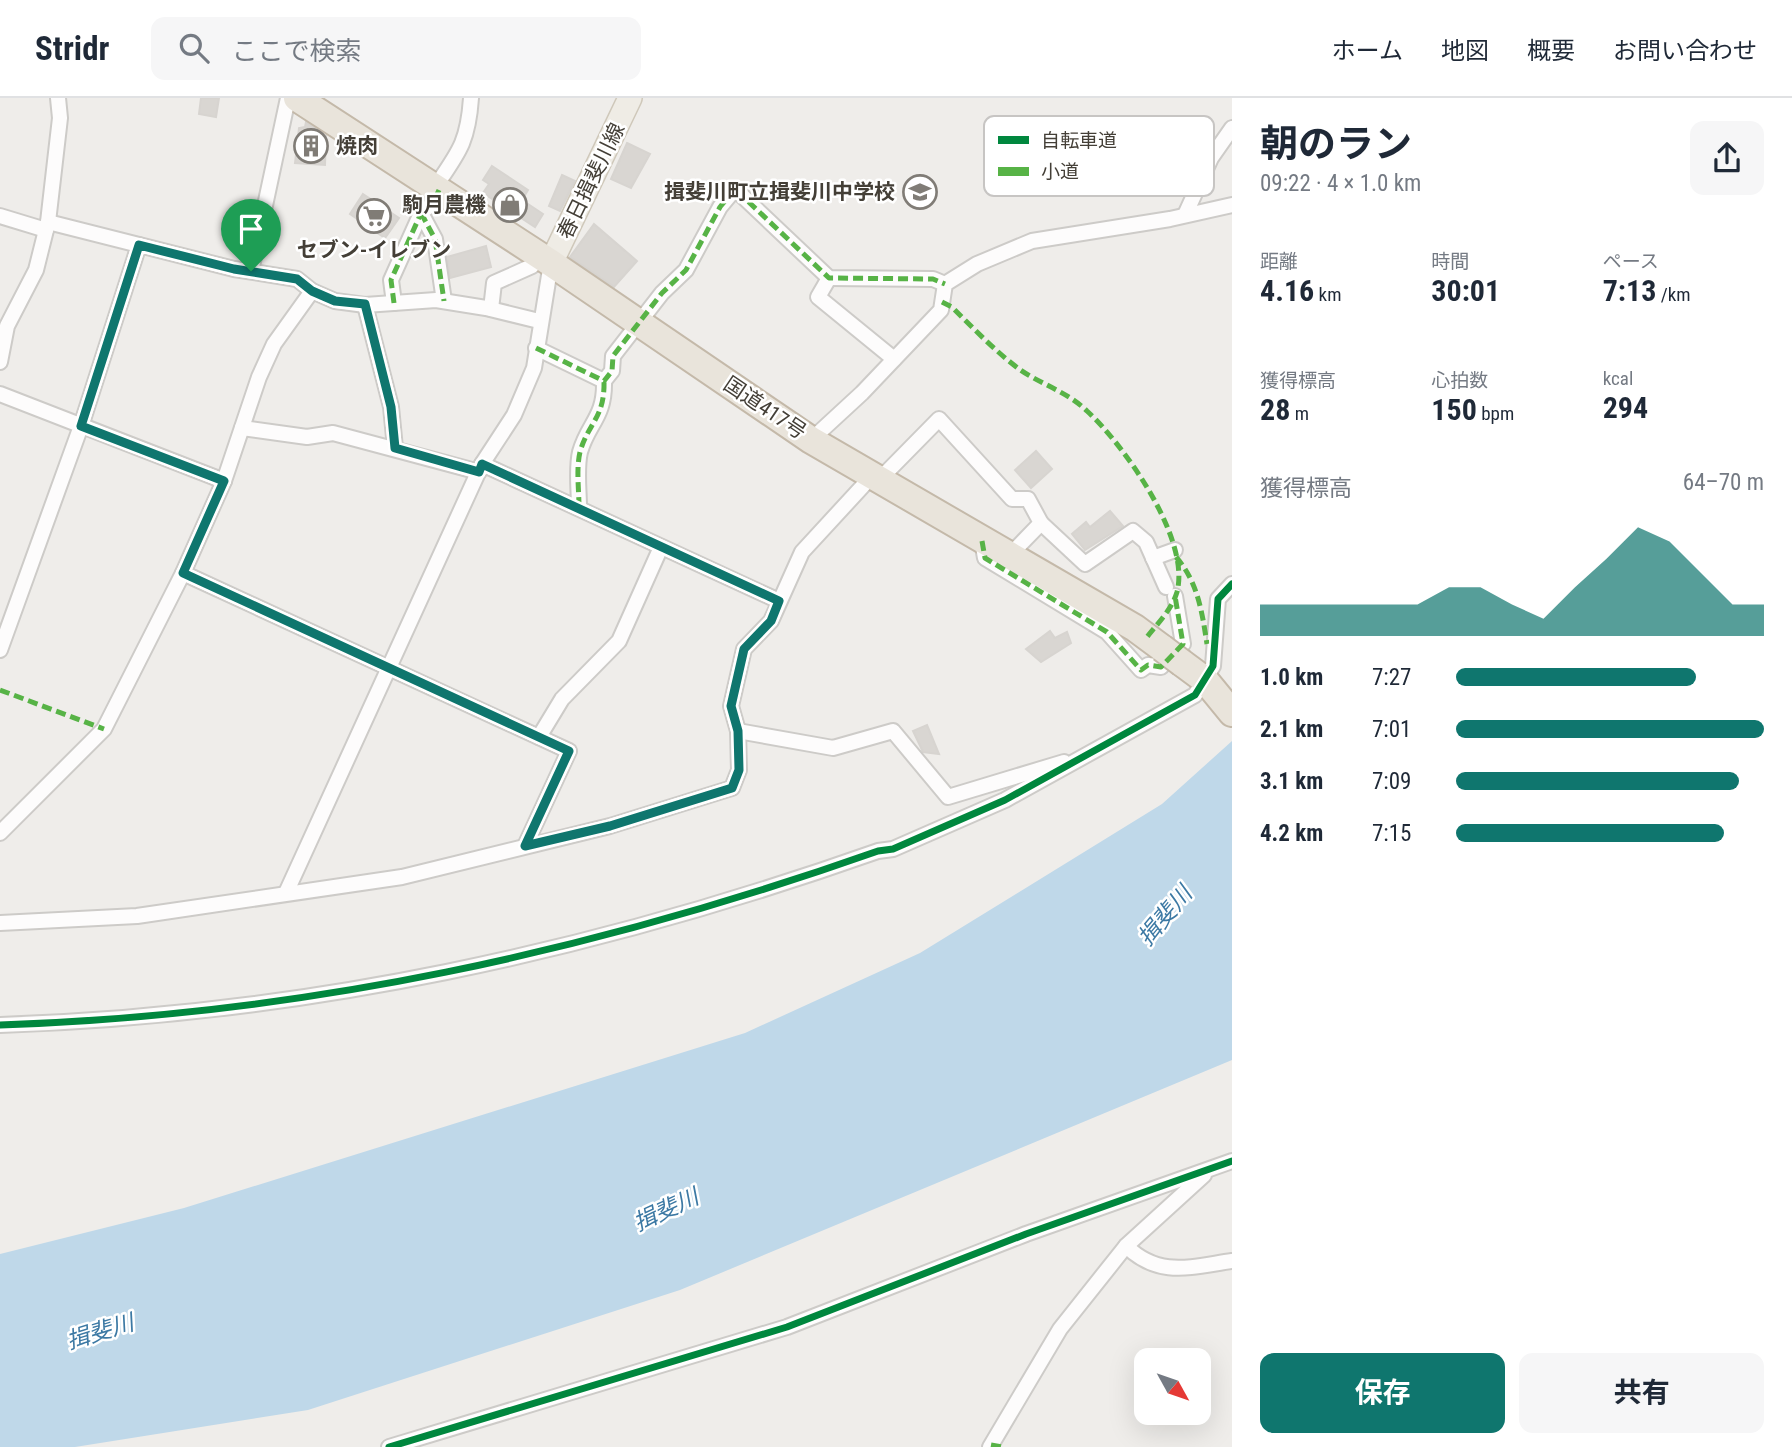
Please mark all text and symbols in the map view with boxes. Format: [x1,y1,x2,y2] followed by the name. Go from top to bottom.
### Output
[151,17,641,80] search box
[35,29,109,68] text: Stridr
[175,29,213,67] icon: search
[231,36,361,66] text: ここで検索
[1332,37,1403,65] text: ホーム
[1441,37,1489,65] text: 地図
[1527,37,1575,65] text: 概要
[1613,37,1757,65] text: お問い合わせ
[984,116,1214,196] legend
[553,119,629,243] street label: 春日揖斐川線
[1690,121,1764,195] button: share
[1260,122,1412,166] text: 朝のラン
[292,127,330,165] building icon: 焼肉
[1041,129,1117,152] text: 自転車道
[336,134,378,158] place label: 焼肉
[1041,160,1079,183] text: 小道
[1260,170,1421,197] text: 09:22 · 4 × 1.0 km
[901,173,939,211] school or university icon: 揖斐川町立揖斐川中学校
[664,180,895,204] place label: 揖斐川町立揖斐川中学校
[491,186,529,224] shop icon: 駒月農機
[402,193,486,217] place label: 駒月農機
[355,197,393,235] supermarket icon: セブン-イレブン
[221,199,281,271] pin
[232,210,270,248] icon: arrive
[297,238,451,262] place label: セブン-イレブン
[1260,250,1298,273] text: 距離
[1431,250,1469,273] text: 時間
[1603,250,1659,273] text: ペース
[1260,273,1314,308] text: 4.16
[1431,273,1500,308] text: 30:01
[1603,273,1656,308] text: 7:13
[1314,283,1341,306] text: km
[1656,283,1691,306] text: /km
[1603,367,1633,390] text: kcal
[1260,369,1336,392] text: 獲得標高
[1431,369,1488,392] text: 心拍数
[719,372,811,444] street label: 国道417号
[1603,390,1648,425] text: 294
[1260,392,1290,427] text: 28
[1431,392,1477,427] text: 150
[1290,402,1309,425] text: m
[1477,402,1514,425] text: bpm
[1683,469,1764,496] text: 64–70 m
[1260,475,1352,502] text: 獲得標高
[1260,664,1323,691] text: 1.0 km
[1372,664,1411,691] text: 7:27
[1260,716,1323,743] text: 2.1 km
[1372,716,1411,743] text: 7:01
[1260,768,1323,795] text: 3.1 km
[1372,768,1411,795] text: 7:09
[1260,820,1323,847] text: 4.2 km
[1372,820,1411,847] text: 7:15
[1132,879,1199,951] water label: 揖斐川
[629,1182,706,1237] water label: 揖斐川
[63,1308,140,1355] water label: 揖斐川
[1134,1348,1211,1424] north arrow
[1134,1348,1211,1425] map controls
[1260,1353,1505,1433] button: 保存
[1519,1353,1764,1433] button: 共有

